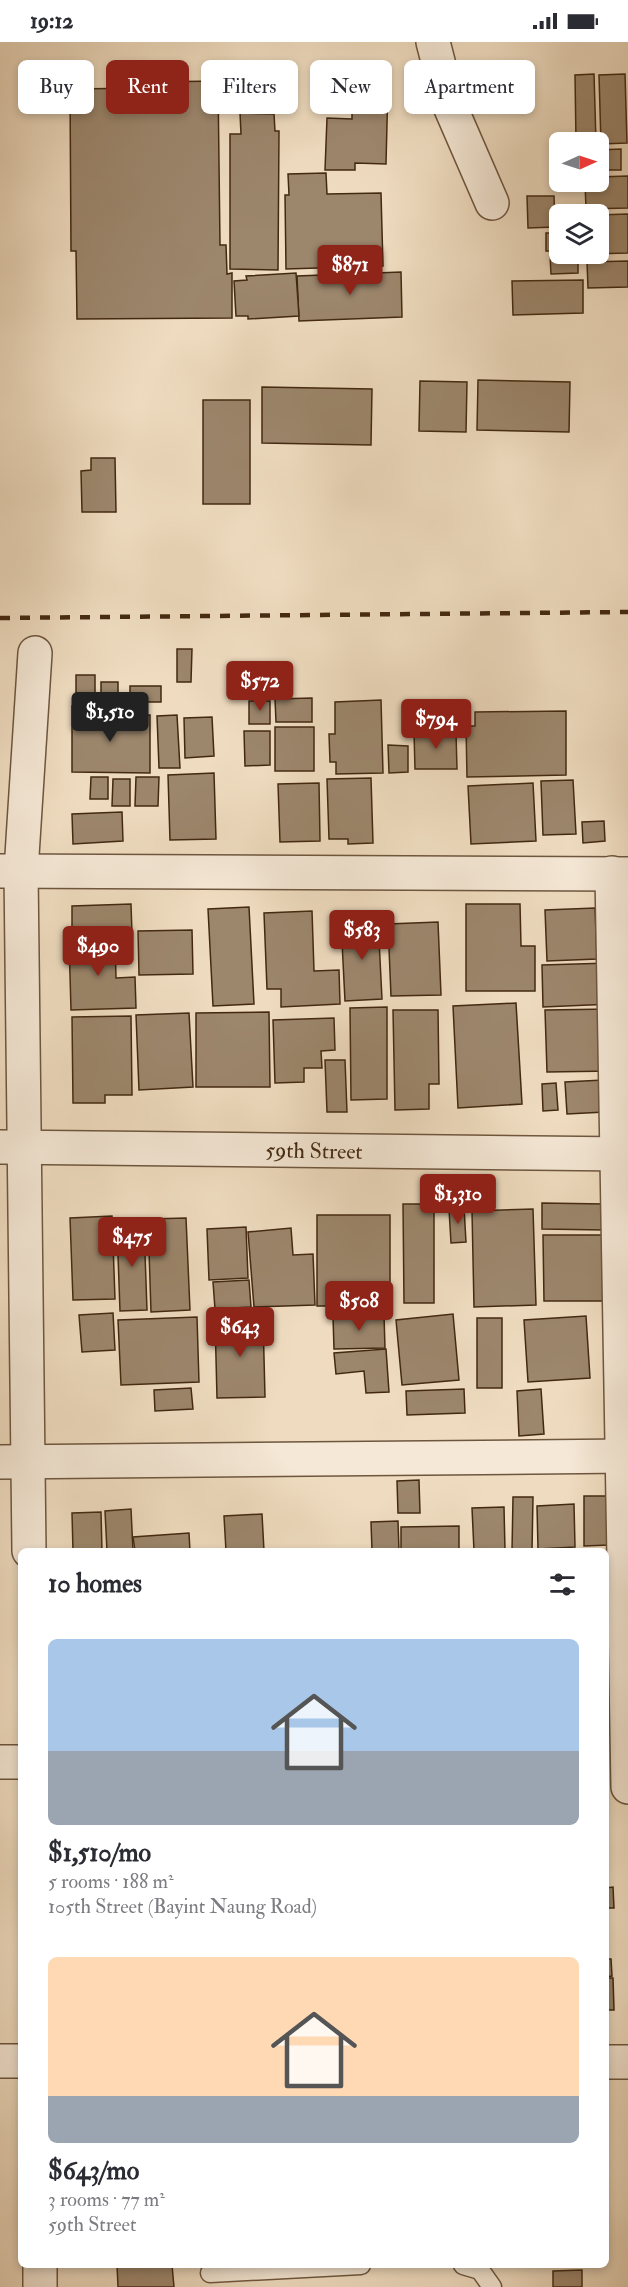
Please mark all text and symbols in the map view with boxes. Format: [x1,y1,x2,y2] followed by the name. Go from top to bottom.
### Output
[30,7,73,35] text: 19:12
[18,60,94,114] chip: Buy
[106,60,189,114] chip: Rent
[201,60,298,114] chip: Filters
[310,60,392,114] chip: New
[404,60,535,114] chip: Apartment
[549,132,609,192] north arrow
[549,132,609,264] map controls
[549,204,609,264] button: layers
[314,245,386,296] pin: $871
[331,252,369,277] text: $871
[224,661,296,712] pin: $572
[240,668,280,693] text: $572
[61,692,159,743] pin: $1,510
[86,699,134,724] text: $1,510
[400,699,472,750] pin: $794
[415,706,457,731] text: $794
[326,910,398,961] pin: $583
[343,917,381,942] text: $583
[62,926,134,977] pin: $490
[77,933,119,958] text: $490
[265,1136,363,1166] street label: 59th Street
[409,1174,507,1225] pin: $1,310
[434,1181,482,1206] text: $1,310
[96,1217,168,1268] pin: $475
[112,1224,152,1249] text: $475
[323,1281,395,1332] pin: $508
[339,1288,379,1313] text: $508
[204,1307,276,1358] pin: $643
[220,1314,260,1339] text: $643
[48,1568,142,1600] text: 10 homes
[546,1568,579,1601] icon: filters
[260,1678,368,1786] icon: home
[48,1837,151,1869] text: $1,510/mo
[48,1869,174,1894] text: 5 rooms · 188 m²
[48,1894,317,1919] text: 105th Street (Bayint Naung Road)
[260,1996,368,2104] icon: home
[48,2155,139,2187] text: $643/mo
[48,2187,165,2212] text: 3 rooms · 77 m²
[48,2212,136,2237] text: 59th Street

